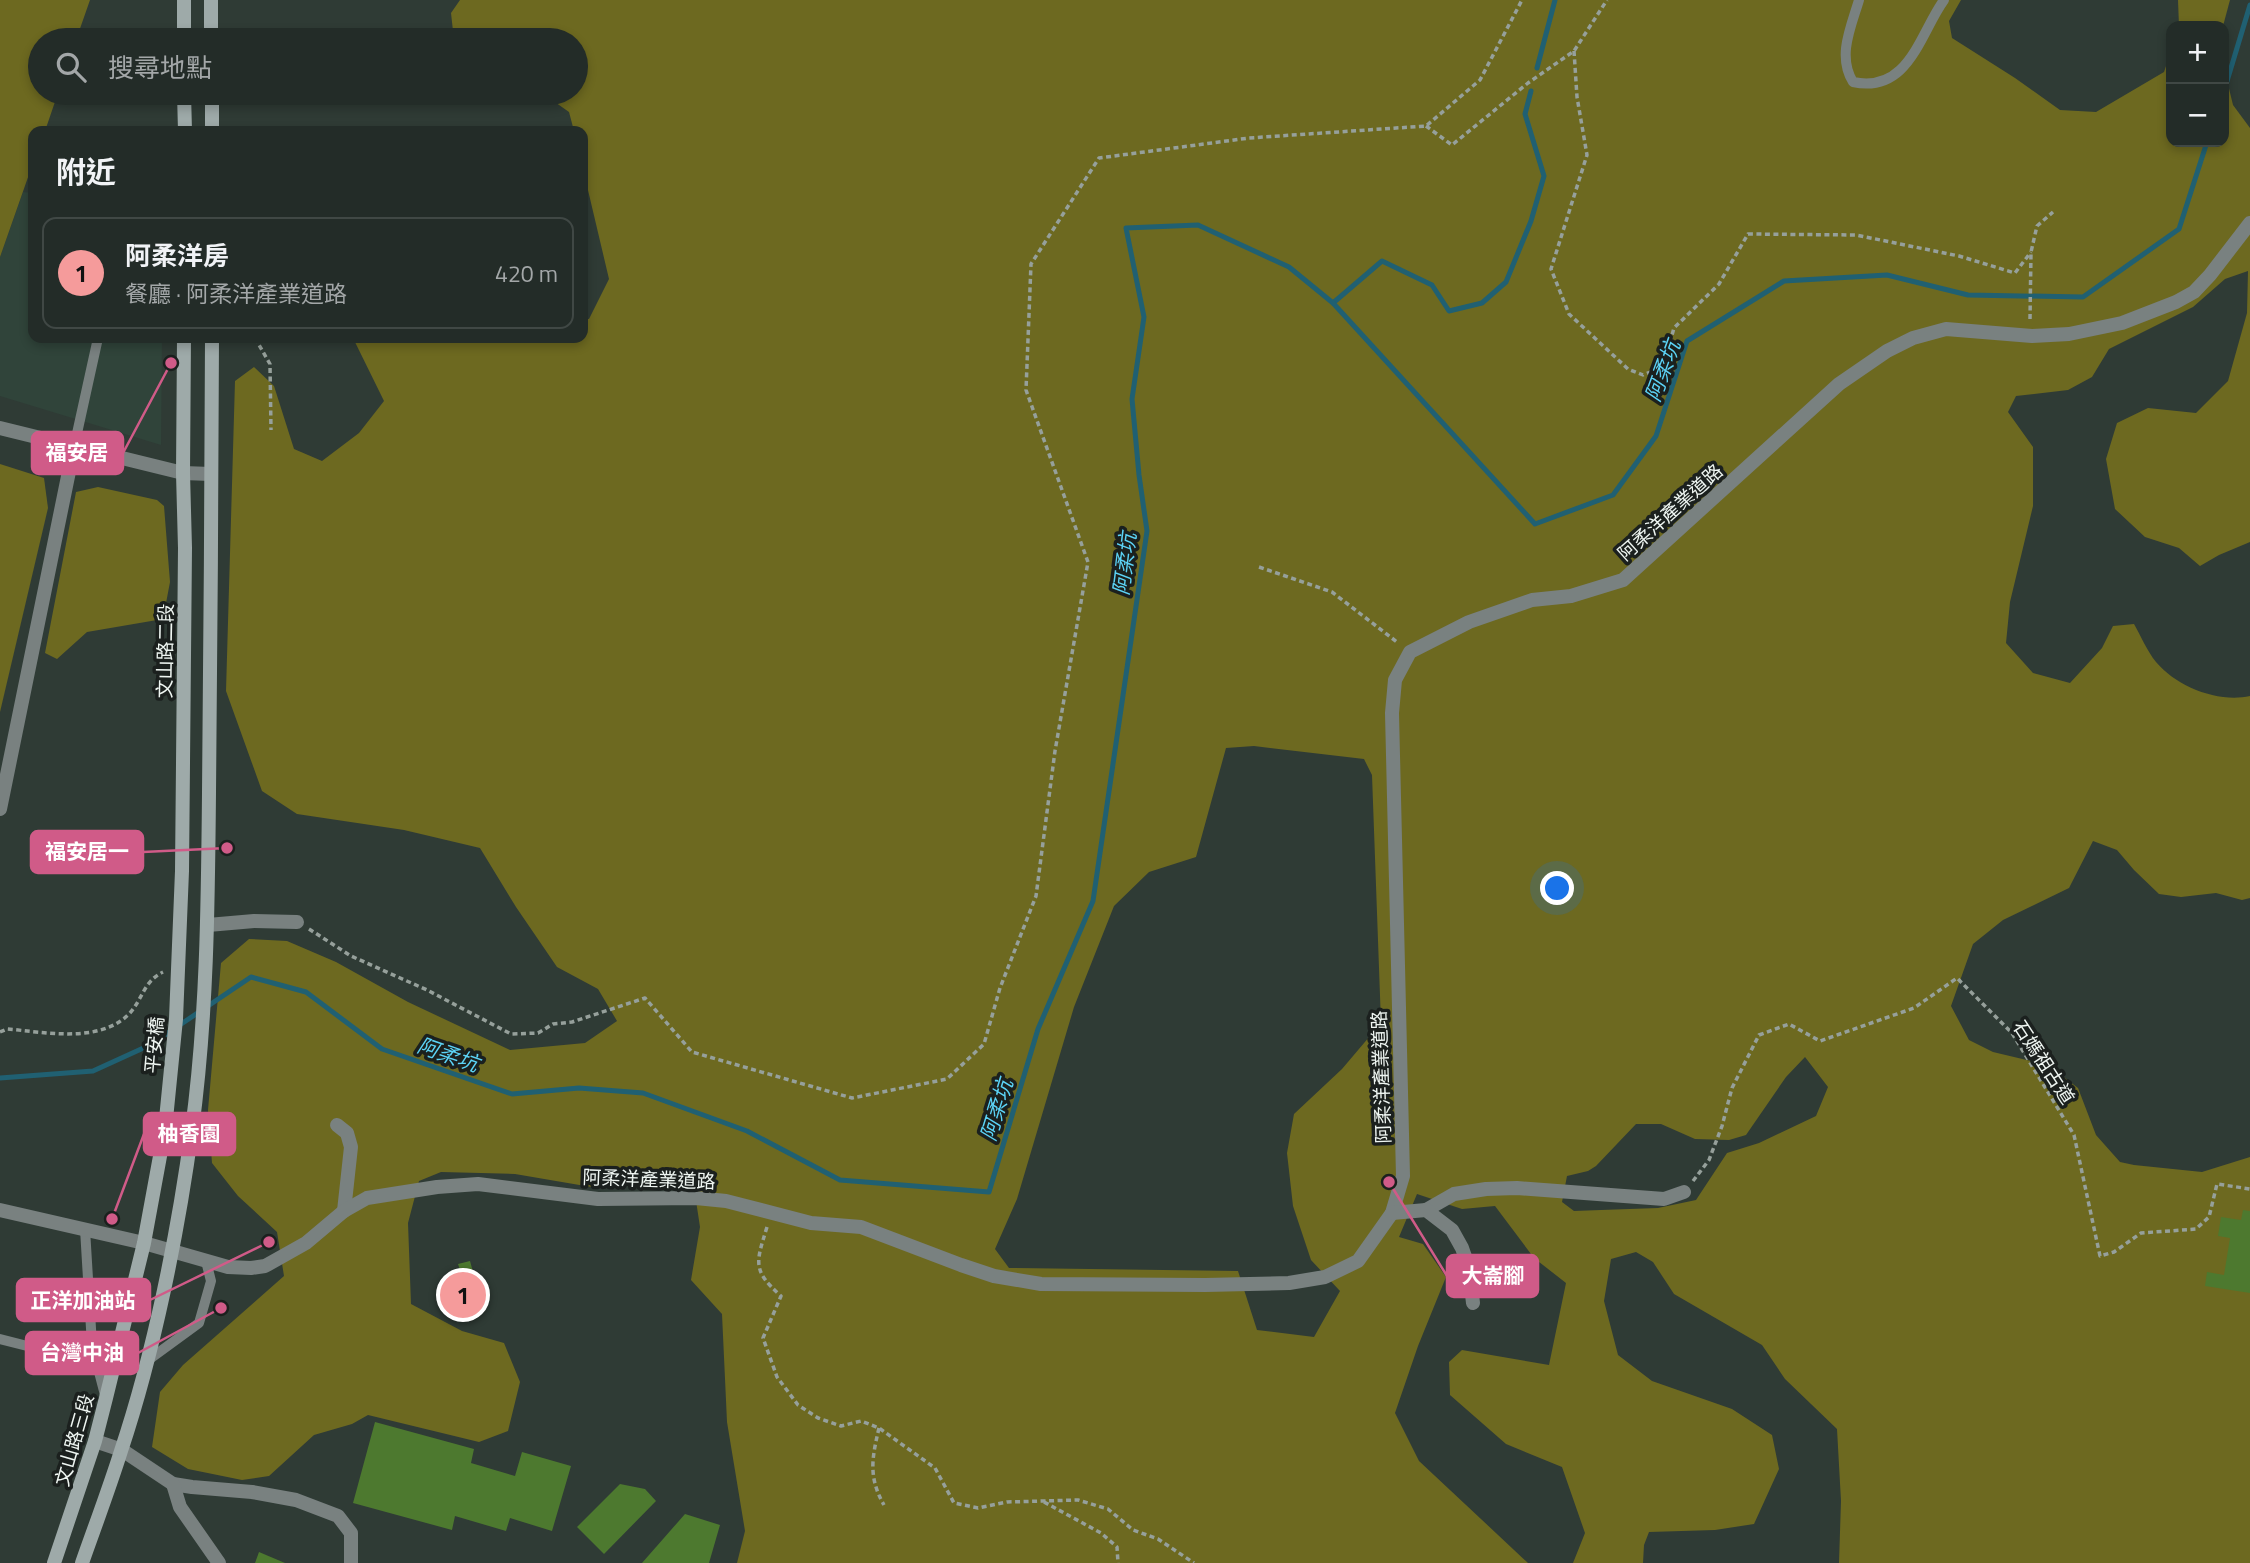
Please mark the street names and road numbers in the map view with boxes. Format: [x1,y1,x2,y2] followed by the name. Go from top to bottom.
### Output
[1611,456,1729,567] street label: 阿柔洋產業道路
[149,603,180,699] street label: 文山路二段
[1364,1010,1397,1144] street label: 阿柔洋產業道路
[2006,1014,2082,1109] street label: 石媽祖古道
[137,1015,170,1075] street label: 平安橋
[582,1162,716,1195] street label: 阿柔洋產業道路
[46,1390,101,1490] street label: 文山路三段

